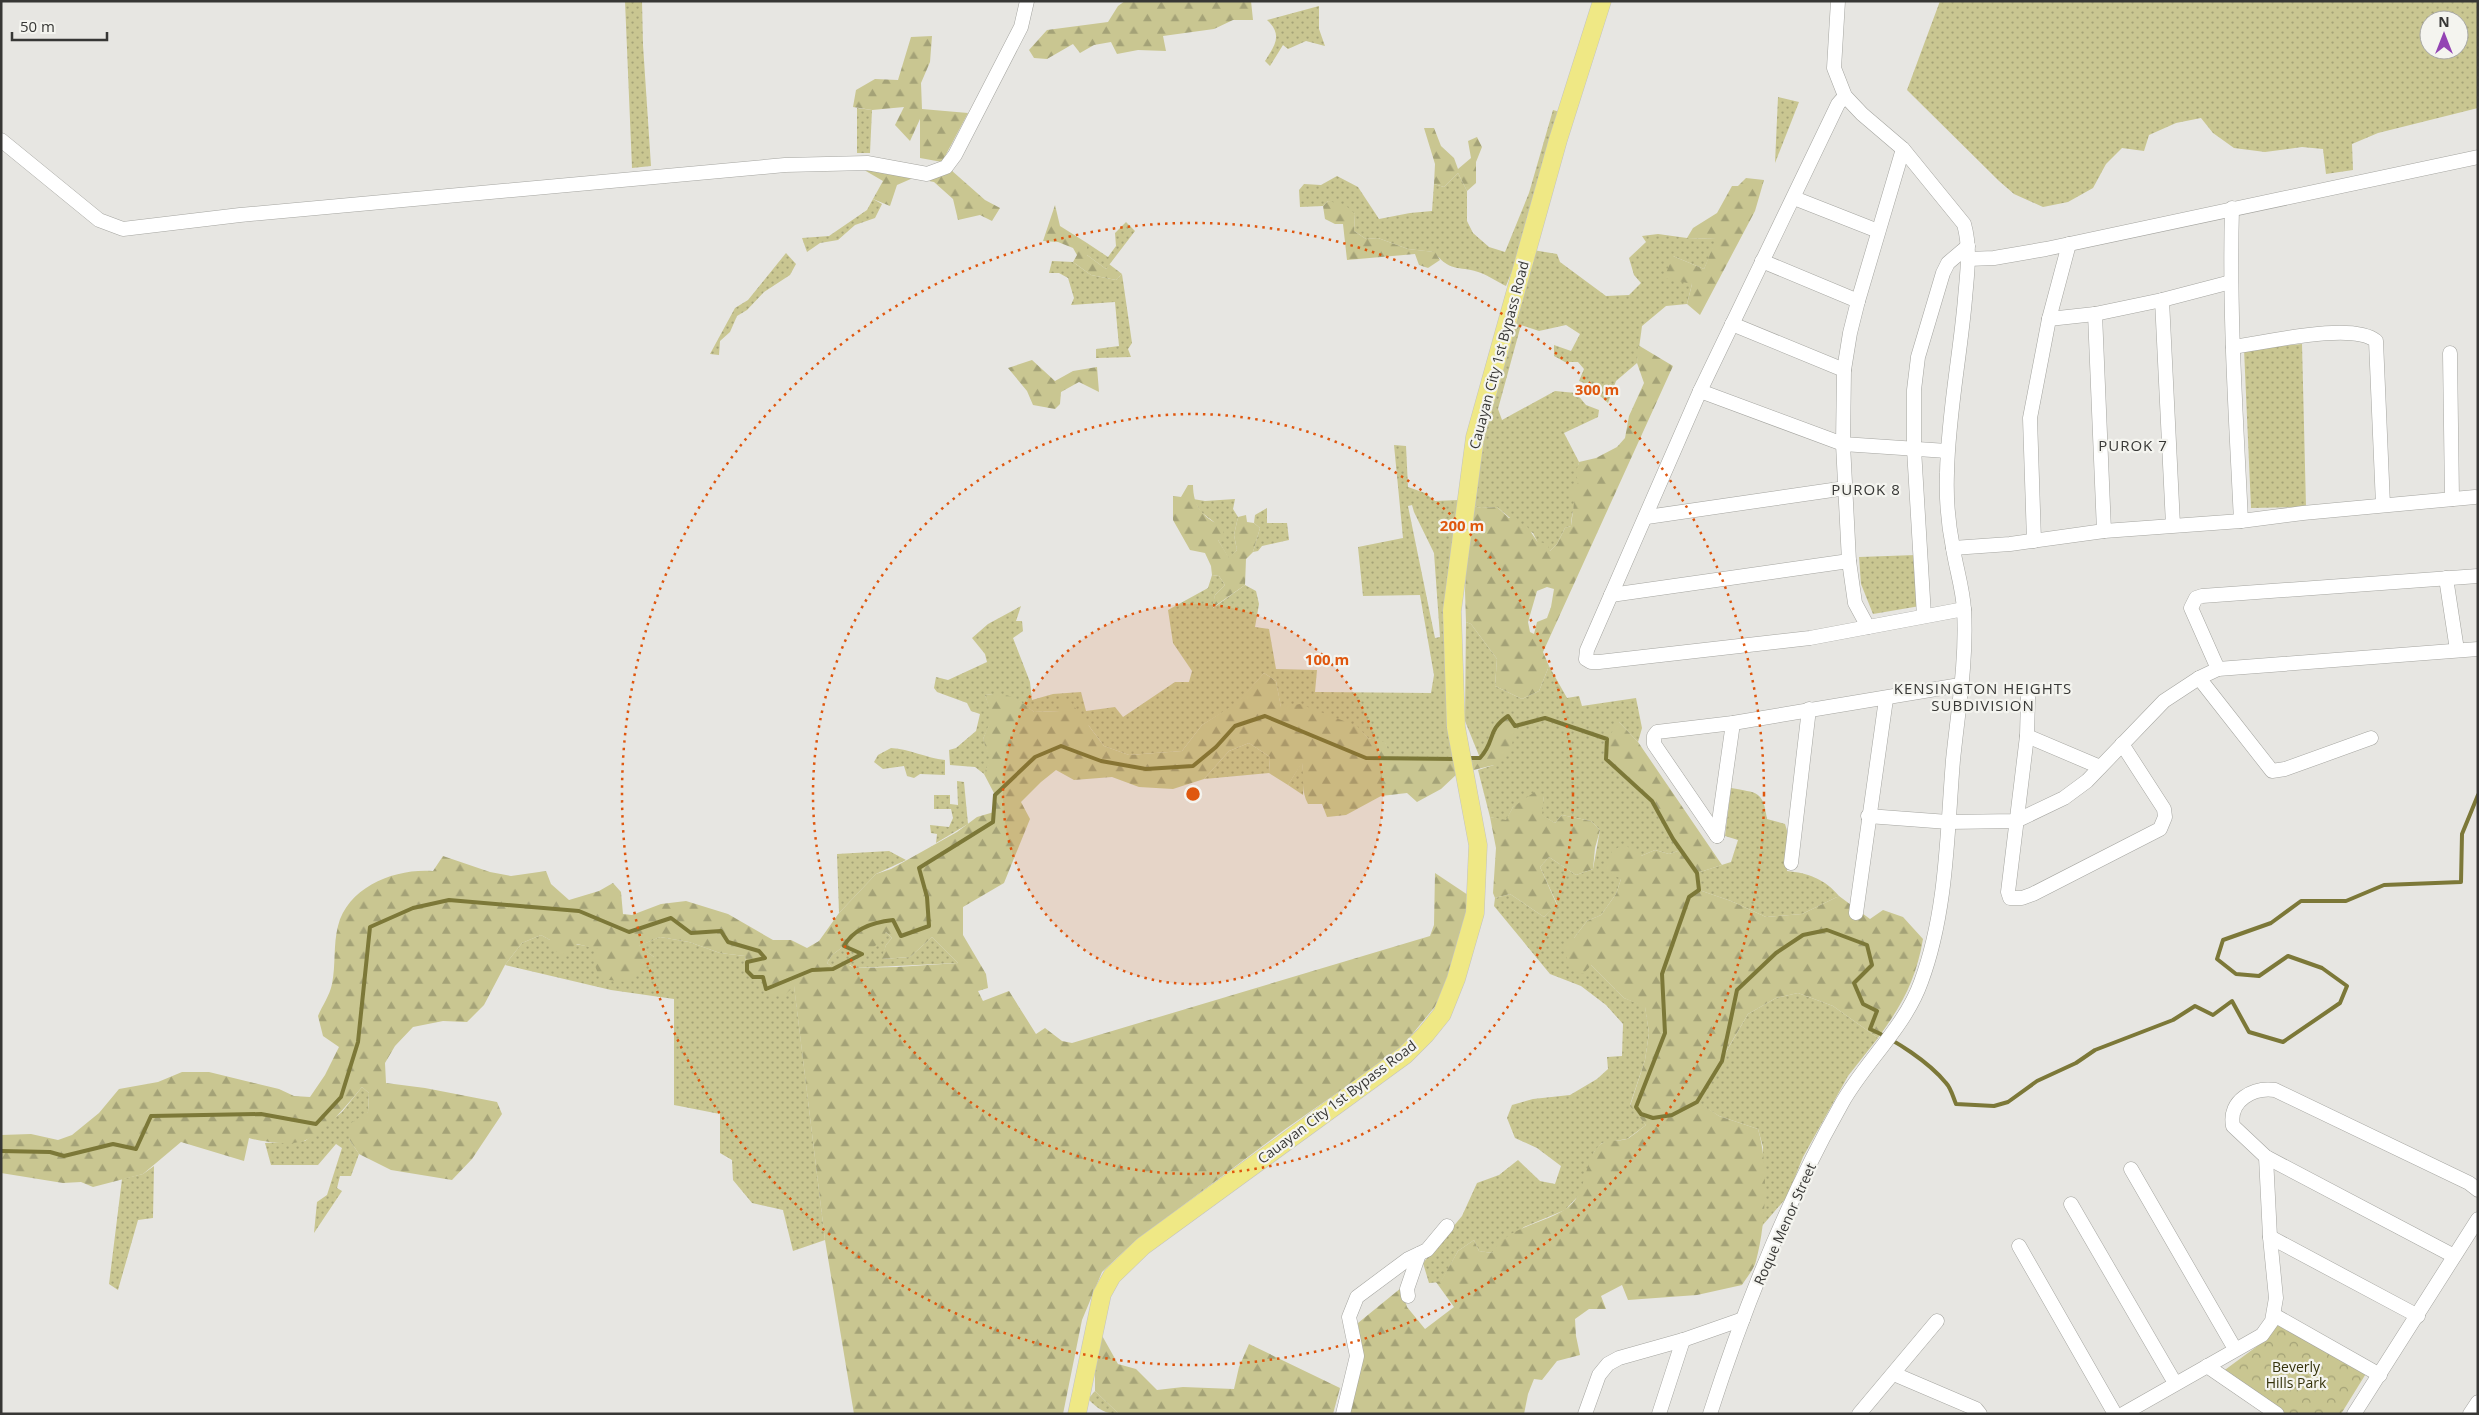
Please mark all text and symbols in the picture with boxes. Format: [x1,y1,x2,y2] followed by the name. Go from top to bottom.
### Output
[12,10,108,42] scale bar
[2419,10,2469,60] north arrow
[2438,12,2450,31] text: N
[20,16,55,36] text: 50 m
[1464,259,1533,451] street label: Cauayan City 1st Bypass Road
[1575,379,1619,399] text: 300 m
[2098,435,2168,455] district label: PUROK 7
[1831,479,1901,499] district label: PUROK 8
[1440,515,1484,535] text: 200 m
[1305,649,1349,669] text: 100 m
[1894,678,2072,715] district label: KENSINGTON HEIGHTS SUBDIVISION
[1184,785,1202,803] centre of rings
[1253,1036,1420,1168] street label: Cauayan City 1st Bypass Road
[1749,1160,1820,1288] street label: Roque Menor Street
[2266,1357,2327,1392] park label: Beverly Hills Park

